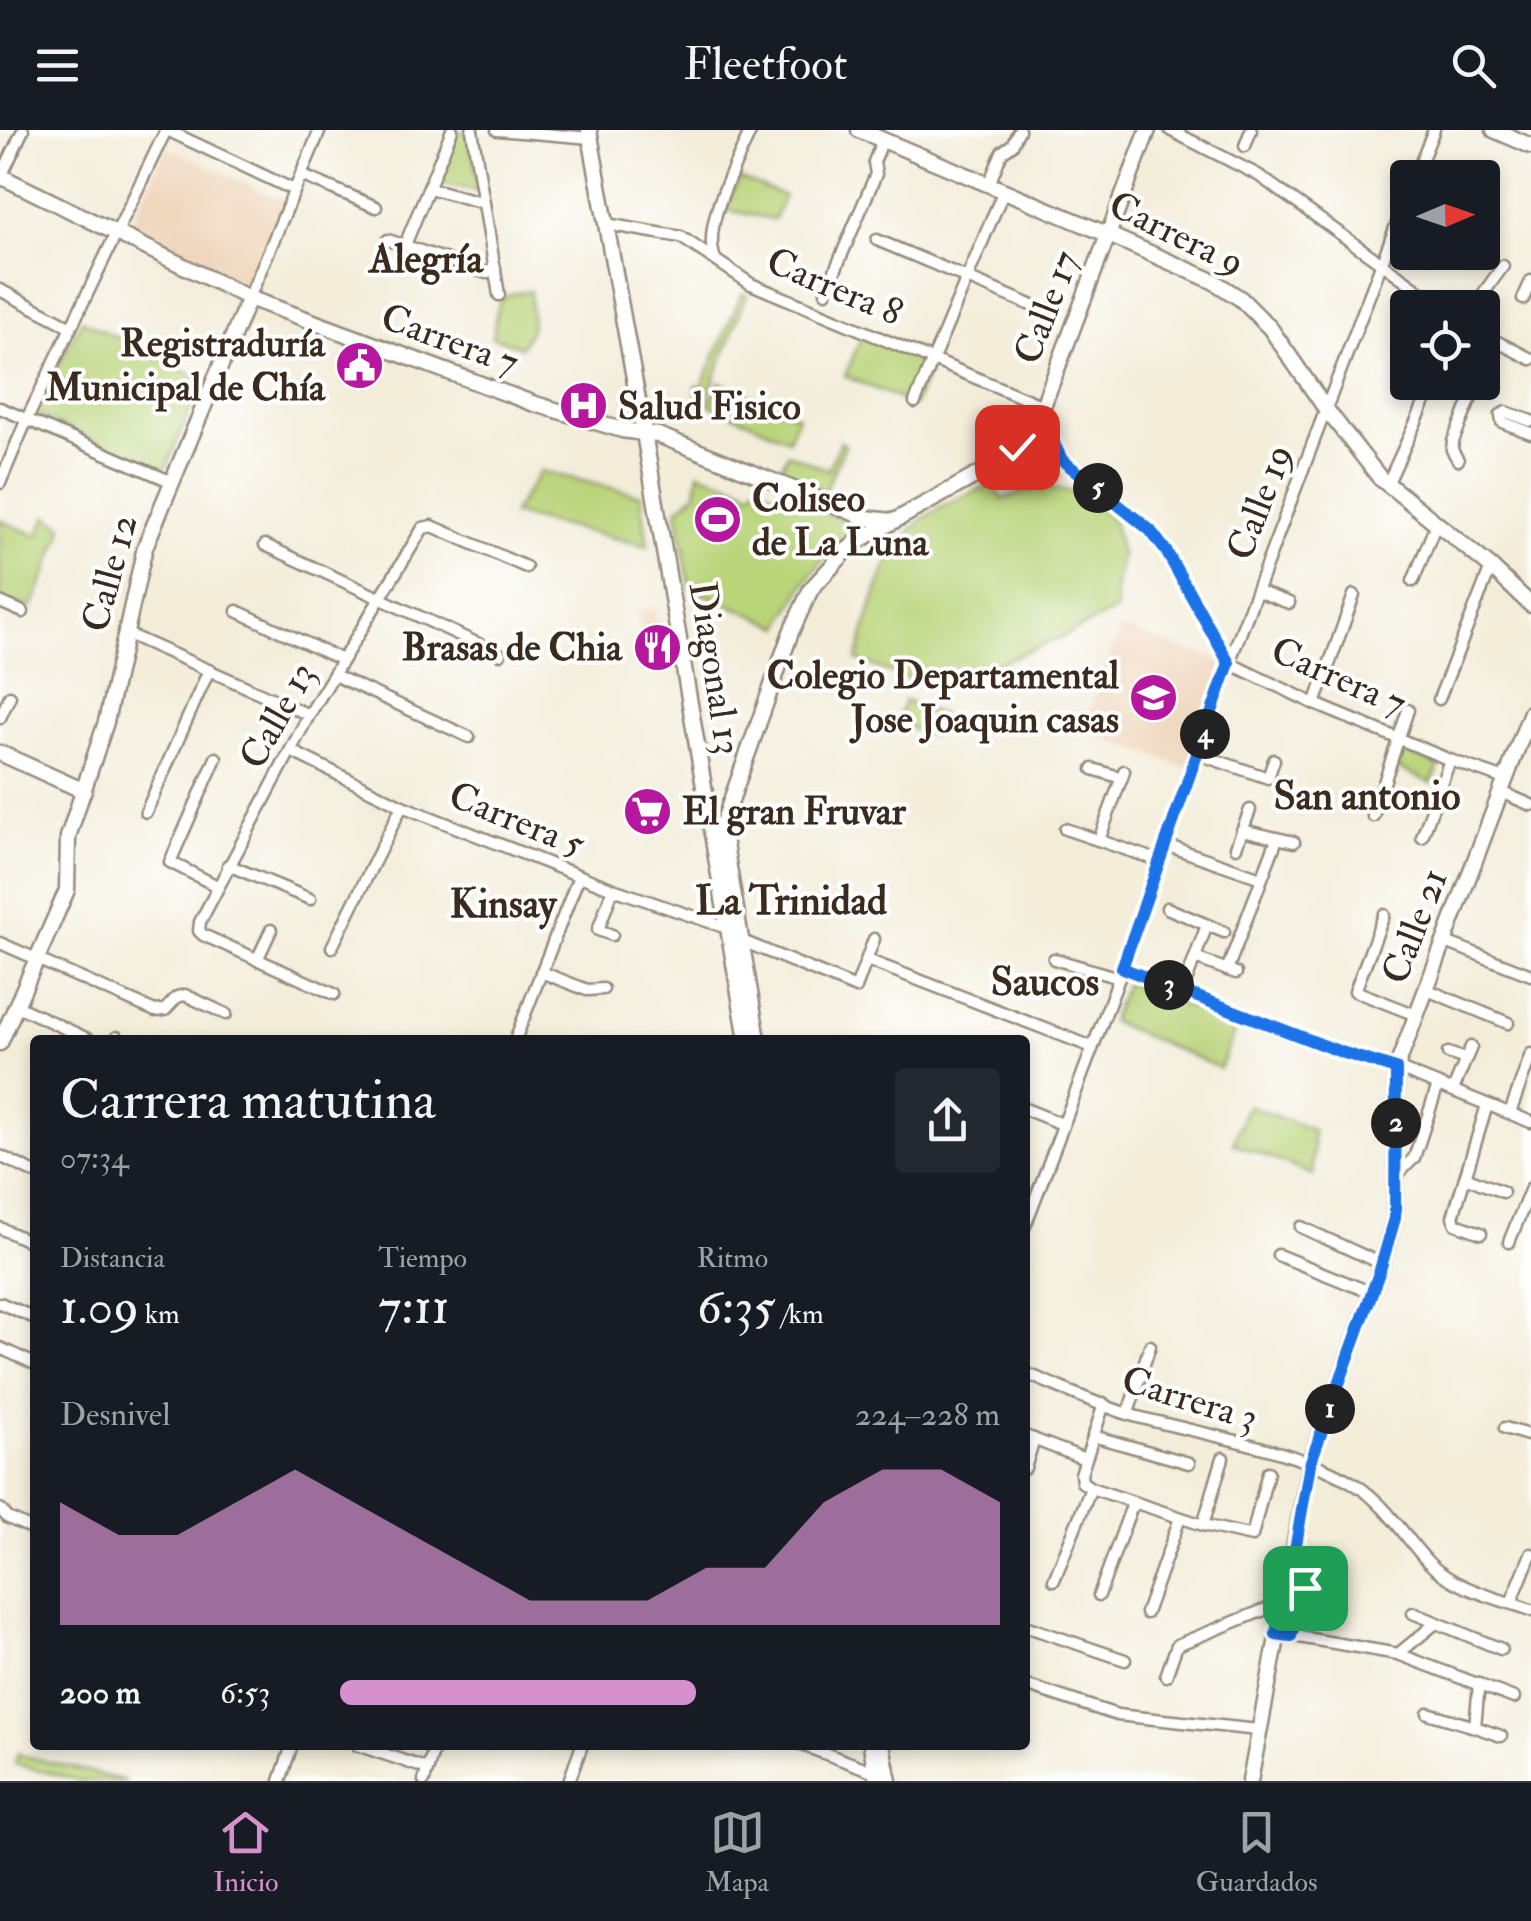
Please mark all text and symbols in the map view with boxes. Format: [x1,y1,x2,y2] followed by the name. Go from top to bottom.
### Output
[683,37,848,93] text: Fleetfoot
[30,38,85,93] icon: menu
[1446,38,1501,93] icon: search
[1390,160,1500,270] north arrow
[1390,160,1500,400] map controls
[1101,181,1252,287] street label: Carrera 9
[367,234,485,285] district label: Alegría
[759,237,910,337] street label: Carrera 8
[1003,244,1090,371] street label: Calle 17
[1390,290,1500,400] button: locate
[374,293,525,387] street label: Carrera 7
[45,320,326,412] place label: Registraduría Municipal de Chía
[334,339,386,391] public building icon: Registraduría Municipal de Chía
[557,380,609,432] hospital icon: Salud Fisico
[618,383,801,431] place label: Salud Fisico
[975,405,1060,490] pin
[990,420,1045,475] icon: check
[1216,438,1304,567] street label: Calle 19
[1073,463,1123,513] pin: 5
[1092,470,1104,505] text: 5
[752,475,930,567] place label: Coliseo de La Luna
[691,494,743,546] sports icon: Coliseo de La Luna
[71,509,149,637] street label: Calle 12
[678,578,752,758] street label: Diagonal 13
[631,621,683,673] restaurant icon: Brasas de Chia
[402,624,623,672] place label: Brasas de Chia
[1264,626,1413,728] street label: Carrera 7
[767,652,1119,744] place label: Colegio Departamental Jose Joaquin casas
[229,654,327,777] street label: Calle 13
[1128,671,1180,723] school or university icon: Colegio Departamental Jose Joaquin casas
[1180,709,1230,759] pin: 4
[1197,716,1213,751] text: 4
[442,771,592,869] street label: Carrera 5
[1274,771,1460,822] district label: San antonio
[621,785,673,837] supermarket icon: El gran Fruvar
[682,788,907,836] place label: El gran Fruvar
[1371,862,1459,991] street label: Calle 21
[695,876,887,927] district label: La Trinidad
[450,879,558,930] district label: Kinsay
[991,957,1099,1008] district label: Saucos
[1144,960,1194,1010] pin: 3
[1164,967,1174,1002] text: 3
[60,1066,436,1135] text: Carrera matutina
[895,1068,1000,1173] button: share
[1371,1098,1421,1148] pin: 2
[1389,1105,1403,1140] text: 2
[60,1138,128,1178] text: 07:34
[60,1241,165,1276] text: Distancia
[378,1241,467,1276] text: Tiempo
[697,1241,768,1276] text: Ritmo
[60,1276,139,1339] text: 1.09
[378,1276,449,1339] text: 7:11
[697,1276,775,1339] text: 6:35
[139,1297,180,1332] text: km
[775,1297,824,1332] text: /km
[1116,1356,1264,1442] street label: Carrera 3
[1305,1384,1355,1434] pin: 1
[1325,1391,1335,1426] text: 1
[60,1395,170,1435] text: Desnivel
[855,1395,1000,1435] text: 224–228 m
[1263,1546,1348,1631] pin
[1278,1561,1333,1616] icon: arrive
[60,1673,141,1713] text: 200 m
[220,1673,270,1713] text: 6:53
[213,1805,278,1900] tab: Inicio
[705,1805,769,1900] tab: Mapa
[1196,1805,1318,1900] tab: Guardados

